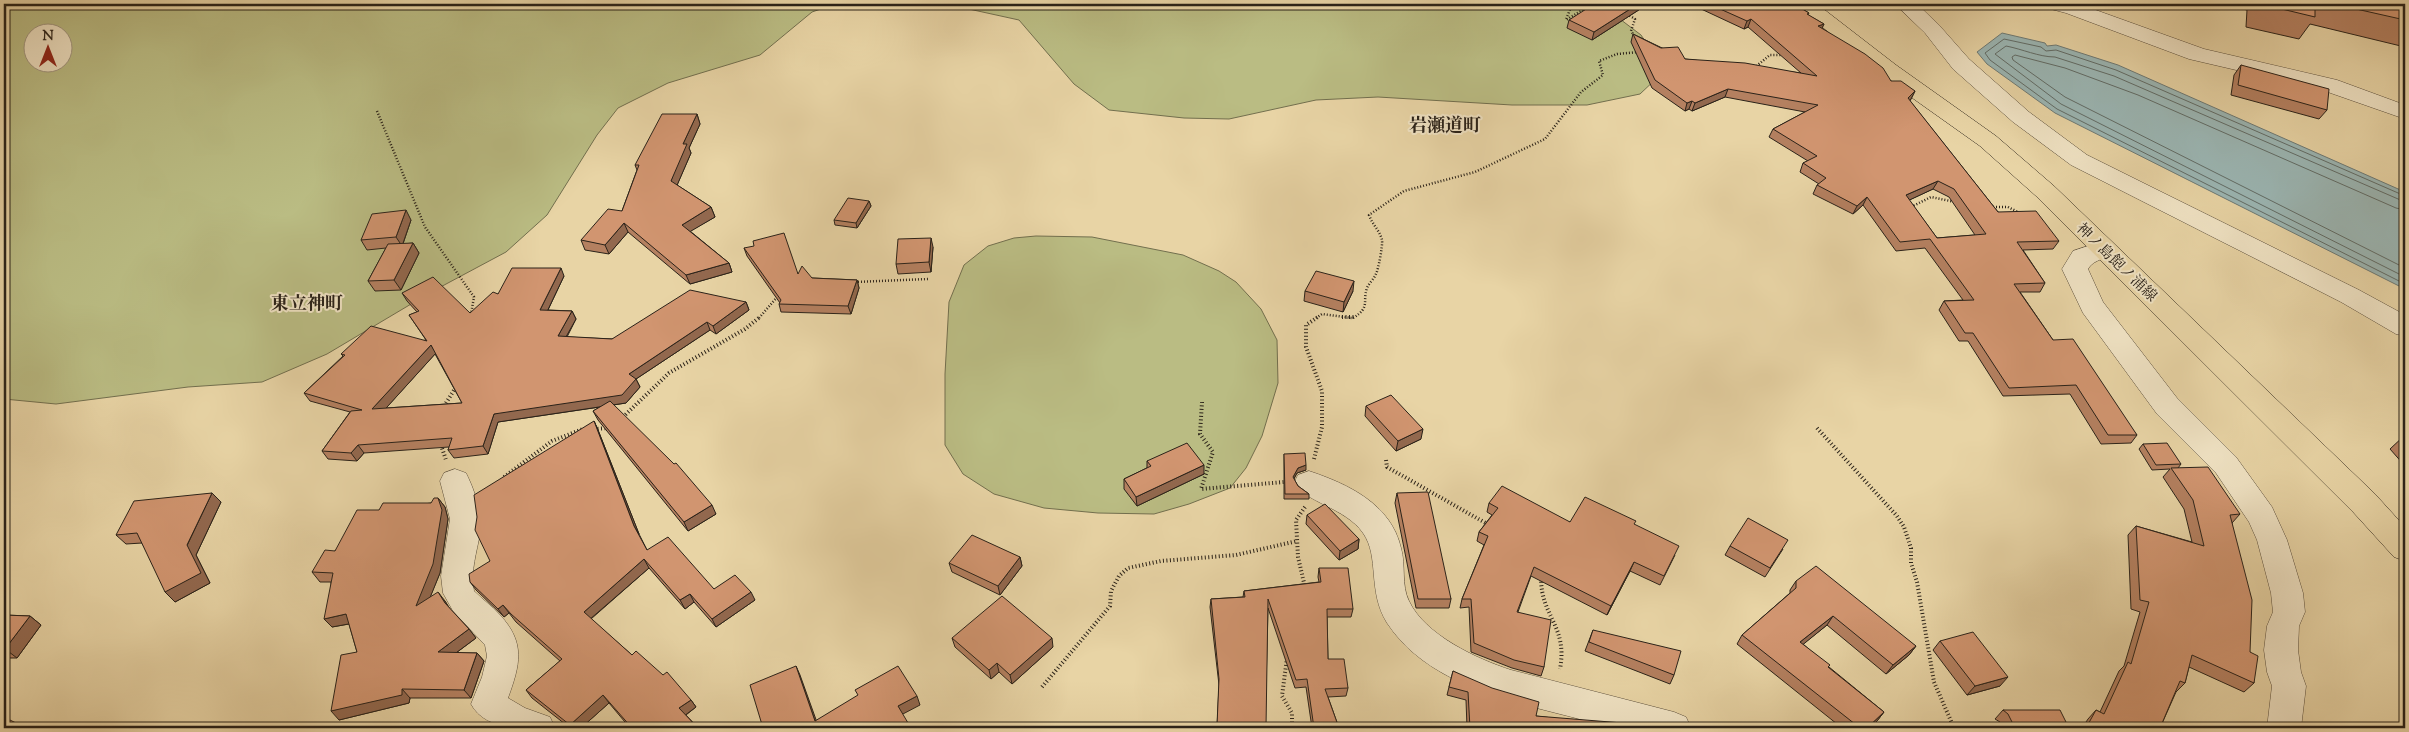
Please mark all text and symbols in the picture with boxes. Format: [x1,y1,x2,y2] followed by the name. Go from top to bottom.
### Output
[22,22,72,72] north arrow
[42,27,54,47] text: N
[1409,114,1481,140] district label: 岩瀬道町
[2071,219,2161,307] street label: 神ノ島飽ノ浦線
[271,292,343,318] district label: 東立神町

